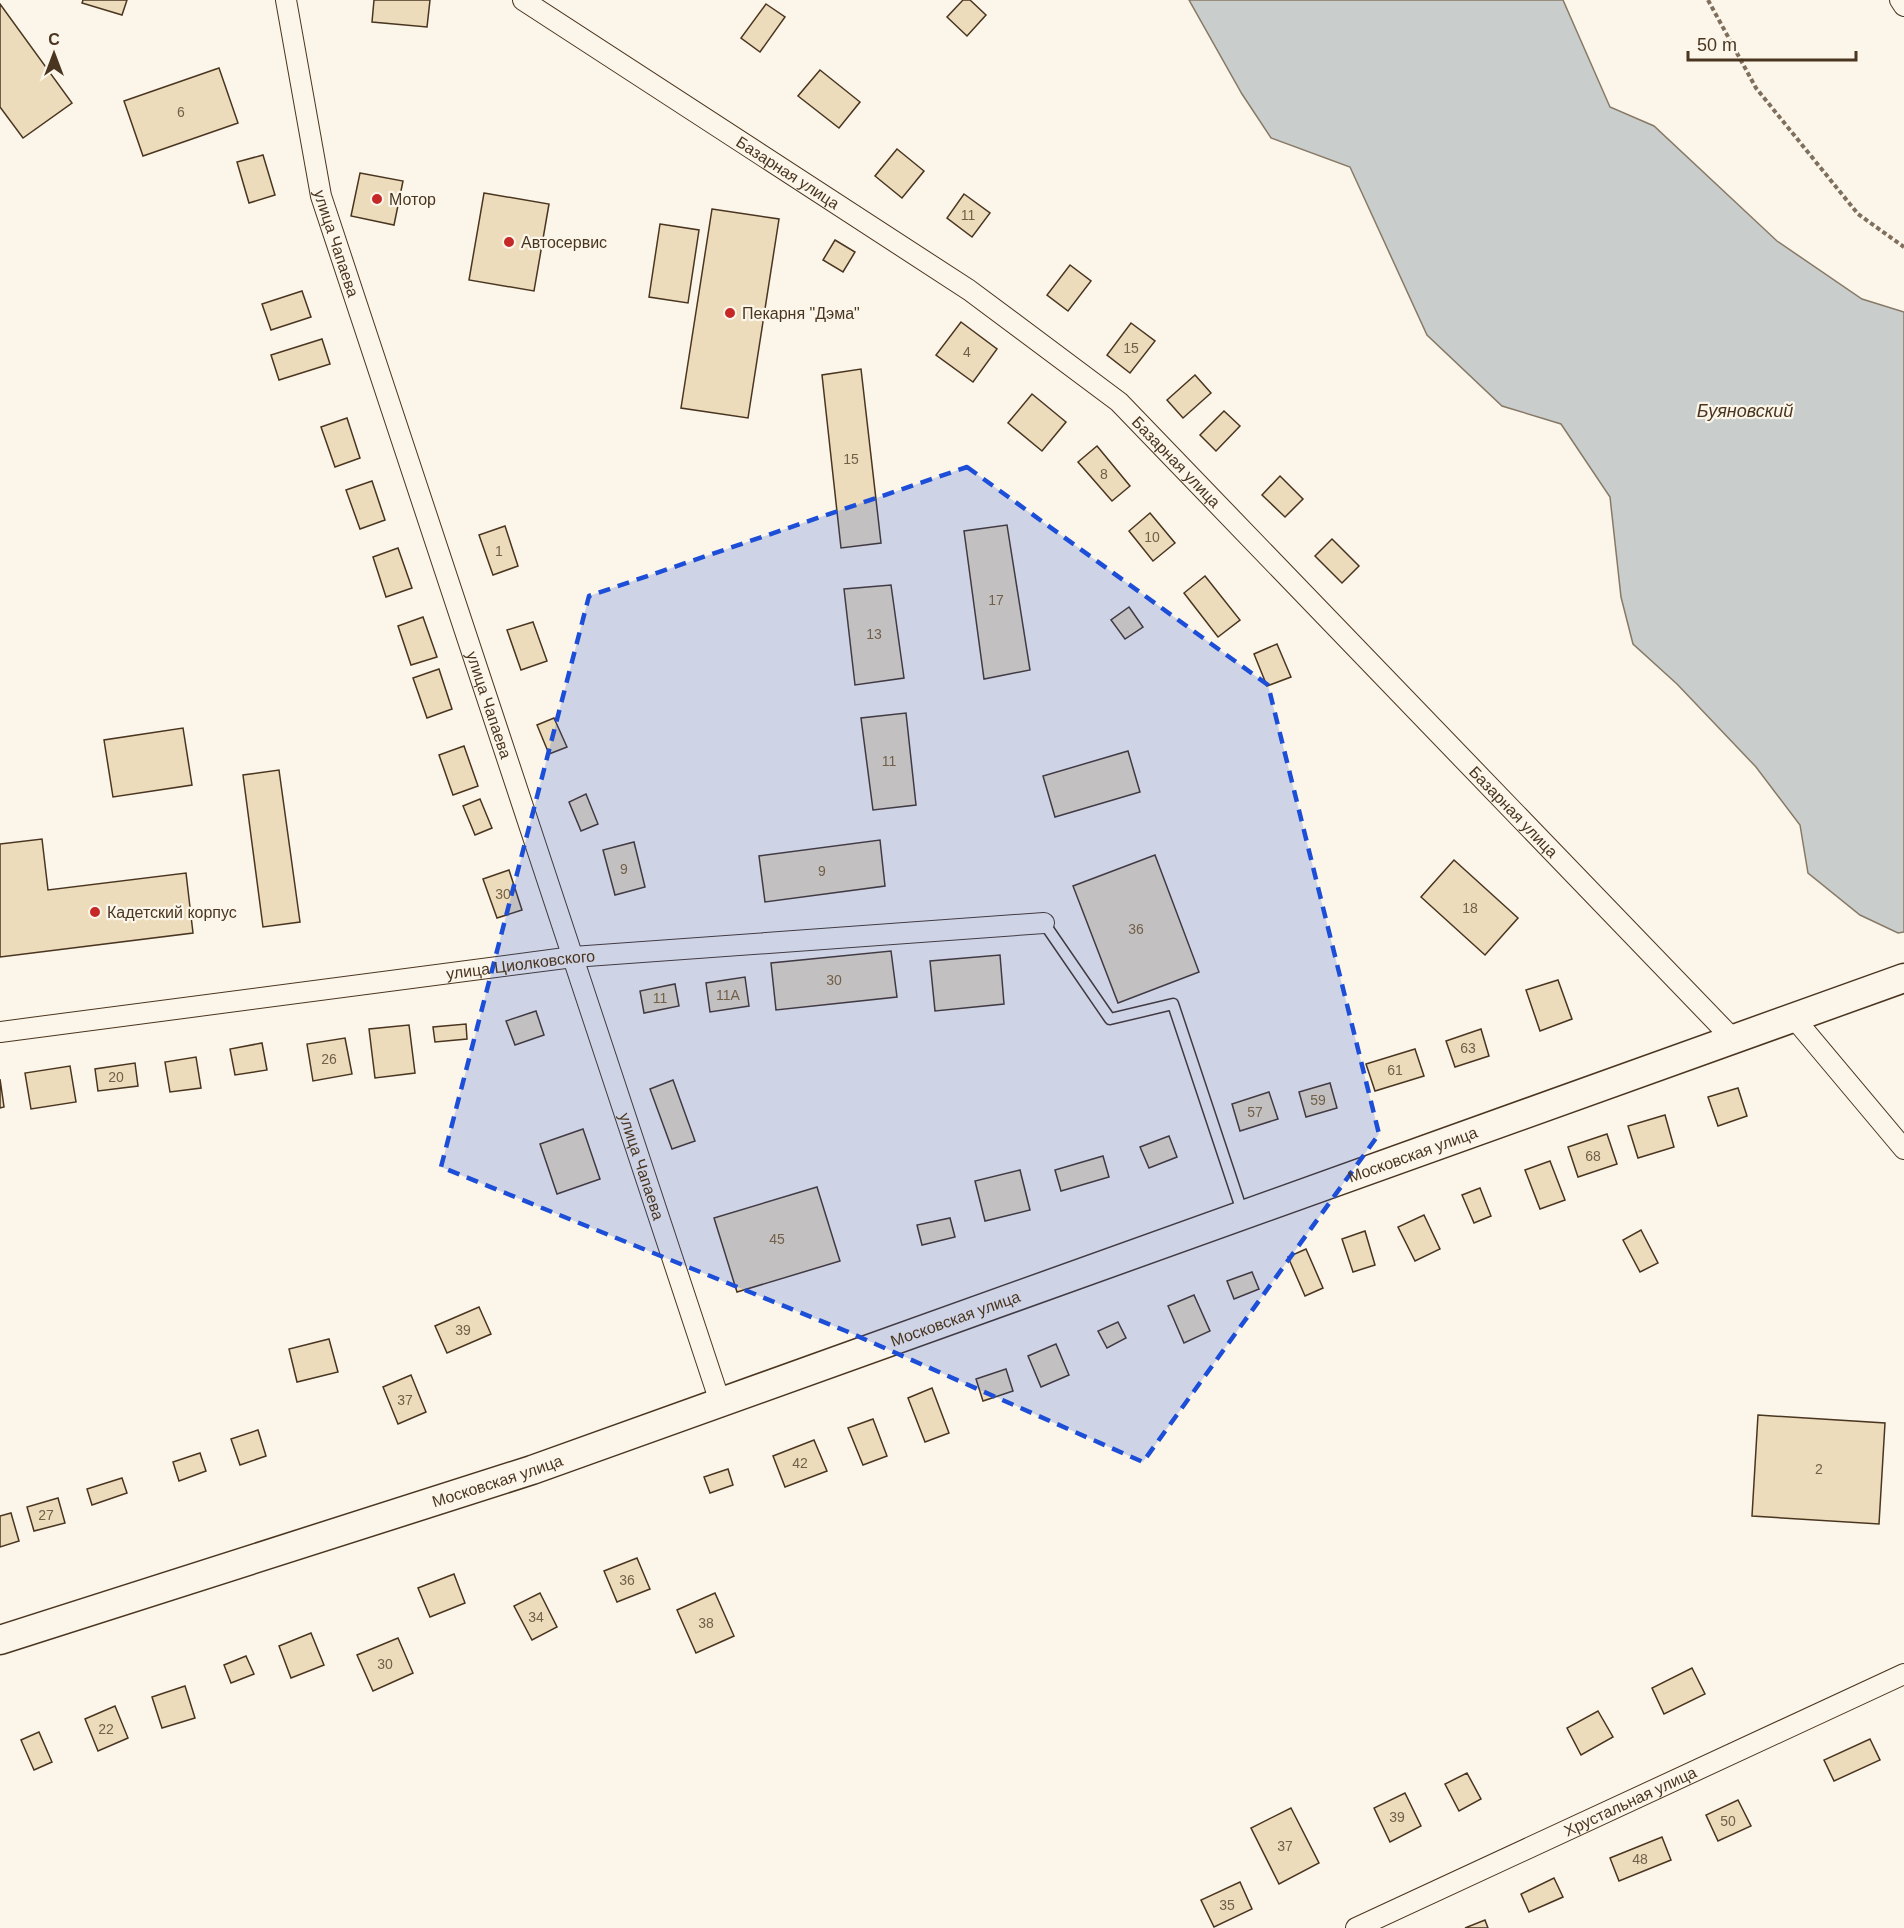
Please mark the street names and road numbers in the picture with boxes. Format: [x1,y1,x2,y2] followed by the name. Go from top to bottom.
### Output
[733,133,843,212] street label: Базарная улица
[312,189,362,299] street label: улица Чапаева
[1129,413,1224,511] street label: Базарная улица
[464,649,515,761] street label: улица Чапаева
[1466,763,1561,860] street label: Базарная улица
[445,947,596,982] street label: улица Циолковского
[616,1110,668,1222] street label: улица Чапаева
[1346,1123,1480,1185] street label: Московская улица
[888,1287,1022,1349] street label: Московская улица
[430,1451,565,1510] street label: Московская улица
[1561,1763,1699,1839] street label: Хрустальная улица

